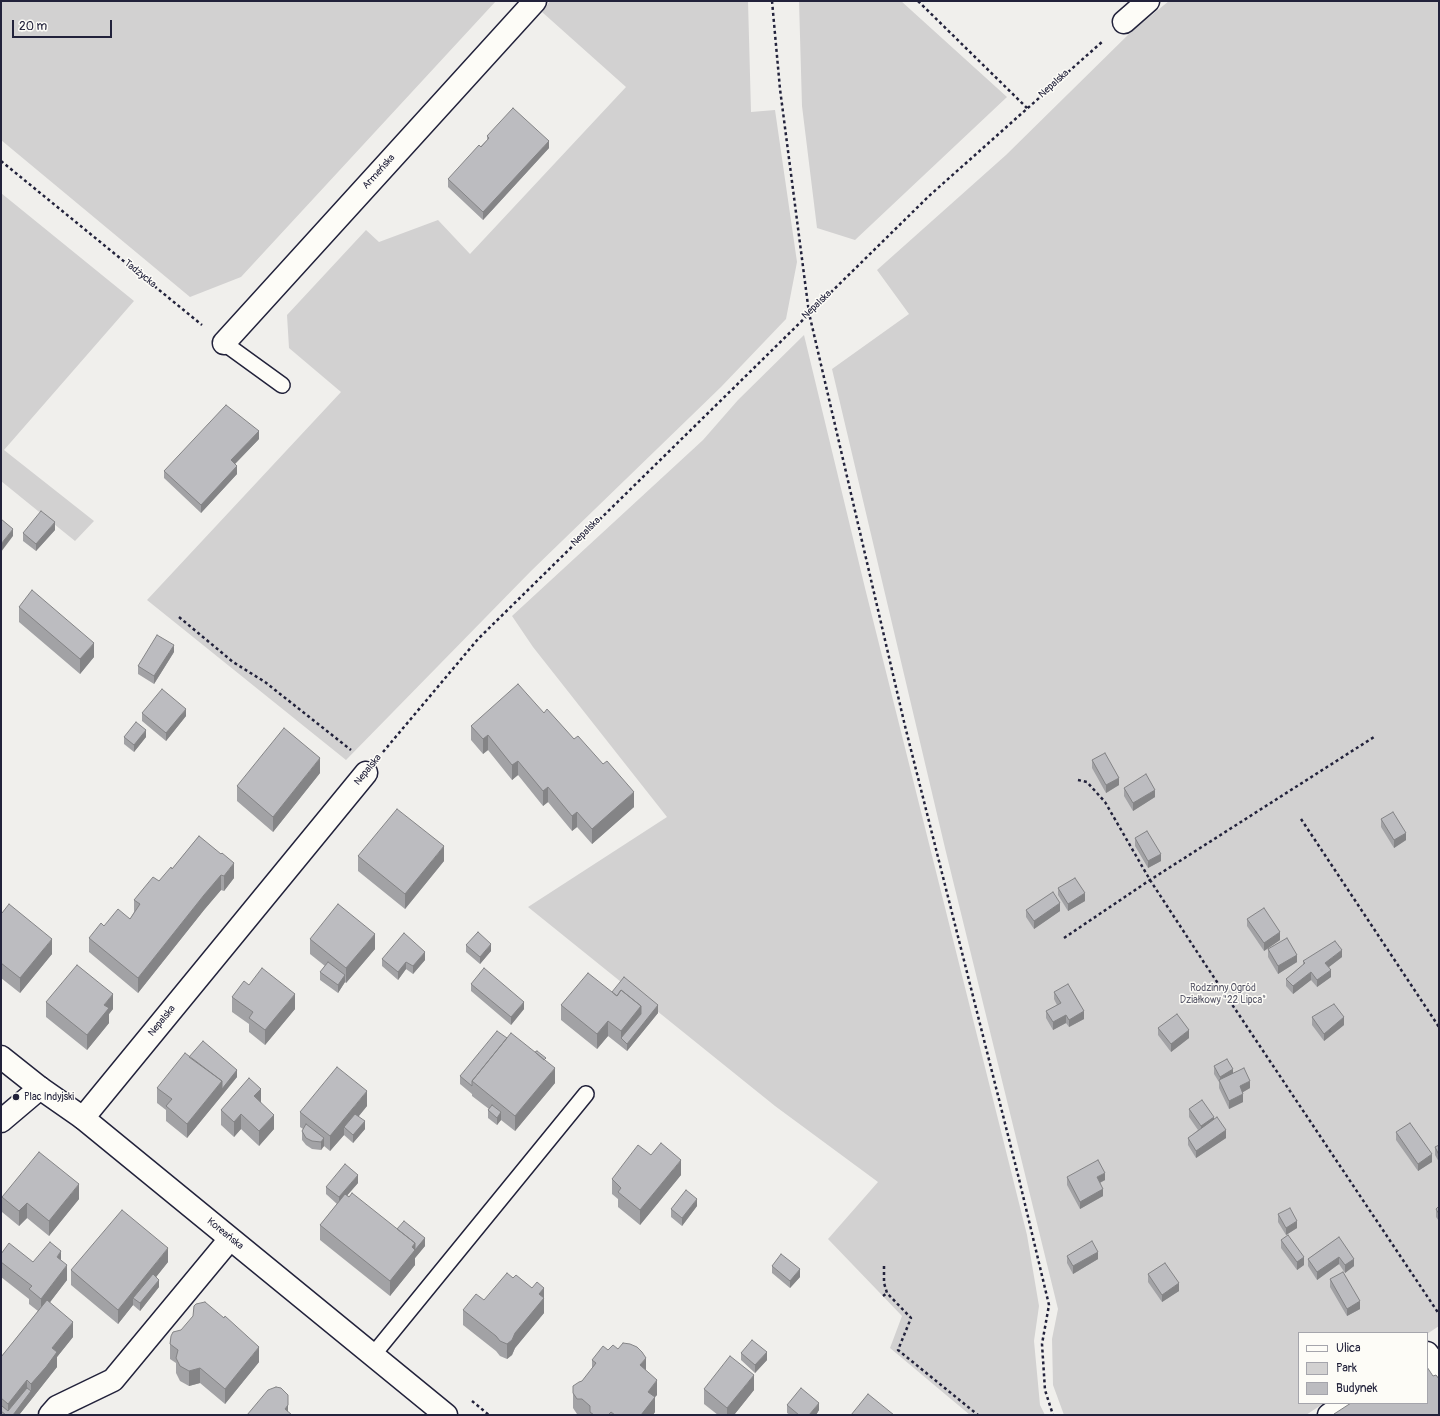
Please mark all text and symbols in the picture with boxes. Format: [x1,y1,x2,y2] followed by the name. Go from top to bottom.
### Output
[14,12,114,38] scale bar
[19,19,47,34] text: 20 m
[1036,67,1072,101] street label: Nepalska
[360,152,398,192] street label: Armeńska
[122,257,158,291] street label: Tadżycka
[800,288,834,322] street label: Nepalska
[569,515,603,549] street label: Nepalska
[352,752,384,788] street label: Nepalska
[1180,982,1266,1006] park label: Rodzinny Ogród Działkowy "22 Lipca"
[146,1003,178,1039] street label: Nepalska
[24,1091,74,1103] place label: Plac Indyjski
[11,1092,21,1102] marker: Plac Indyjski
[204,1216,246,1252] street label: Koreańska
[1298,1332,1428,1404] legend
[1336,1341,1361,1356] text: Ulica
[1336,1361,1357,1376] text: Park
[1336,1381,1378,1396] text: Budynek

